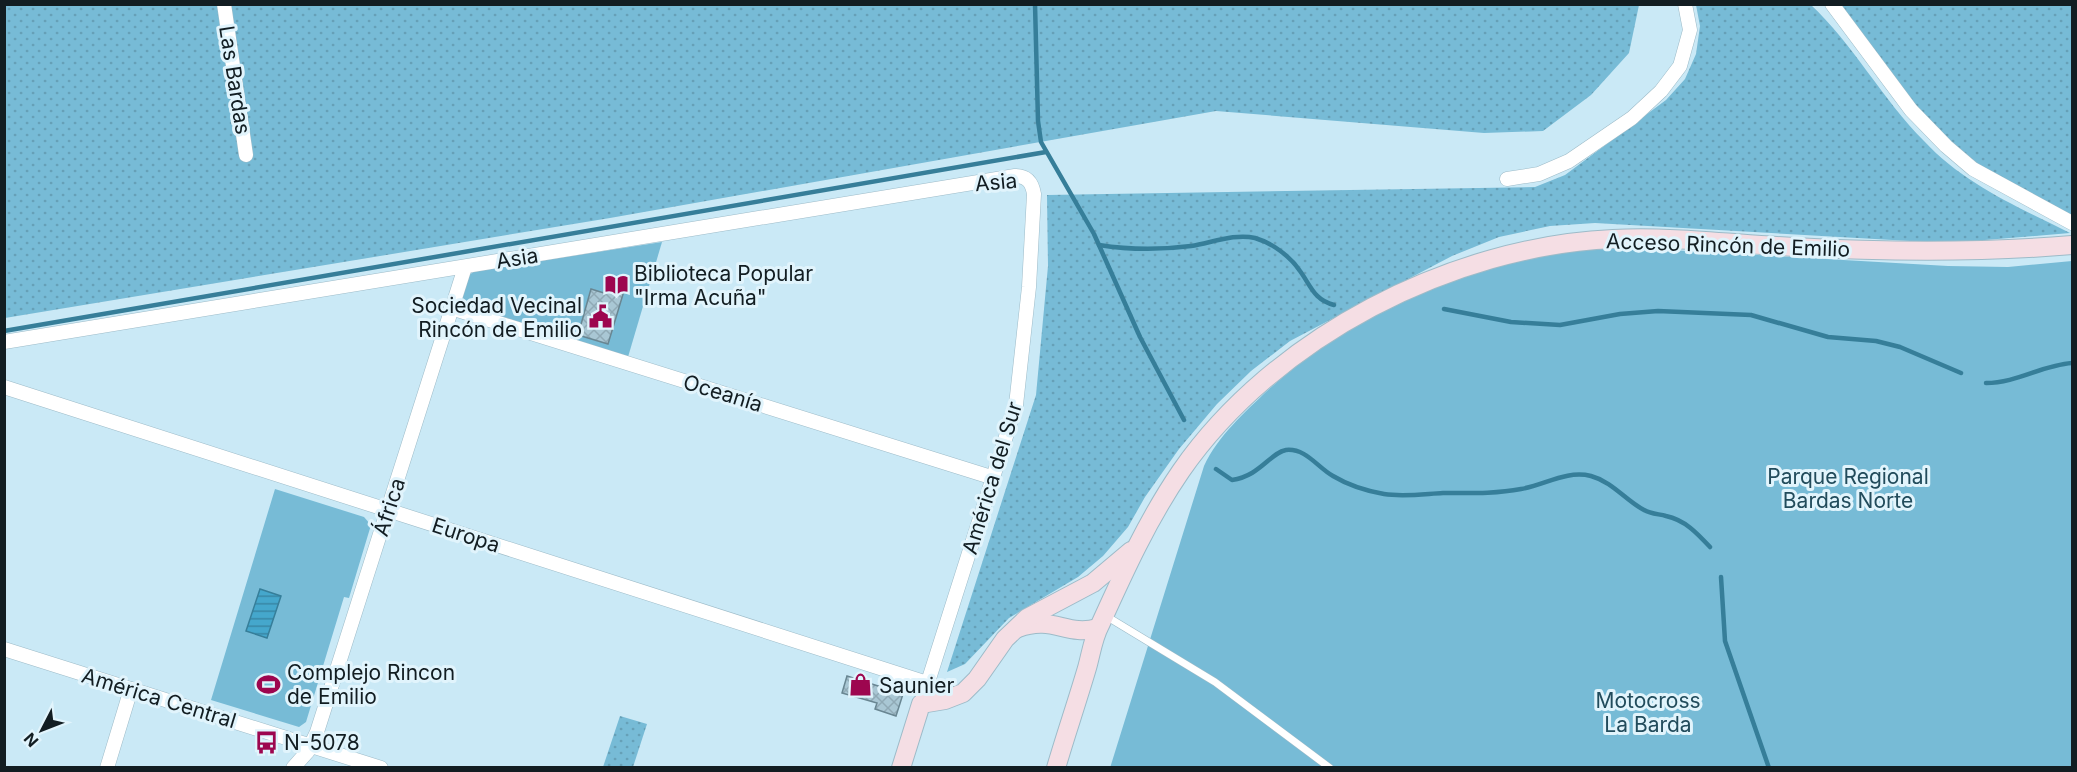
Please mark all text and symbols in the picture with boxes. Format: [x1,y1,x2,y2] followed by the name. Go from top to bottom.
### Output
[214,24,256,136] street label: Las Bardas
[974,168,1018,196] street label: Asia
[1606,228,1850,262] street label: Acceso Rincón de Emilio
[494,242,540,274] street label: Asia
[634,261,813,310] place label: Biblioteca Popular "Irma Acuña"
[603,272,629,298] library icon: Biblioteca Popular "Irma Acuña"
[411,293,582,342] place label: Sociedad Vecinal Rincón de Emilio
[587,304,613,330] public building icon: Sociedad Vecinal Rincón de Emilio
[680,369,766,417] street label: Oceanía
[957,399,1027,557] street label: América del Sur
[1767,464,1929,513] park label: Parque Regional Bardas Norte
[367,474,410,539] street label: África
[429,512,503,558] street label: Europa
[287,660,455,709] place label: Complejo Rincon de Emilio
[79,663,239,733] street label: América Central
[256,671,282,697] sports icon: Complejo Rincon de Emilio
[848,672,874,698] shop icon: Saunier
[879,673,954,698] place label: Saunier
[1595,688,1701,737] park label: Motocross La Barda
[12,700,72,760] north arrow
[19,729,42,751] text: N
[253,729,279,755] bus stop icon: N-5078
[284,730,360,755] place label: N-5078

